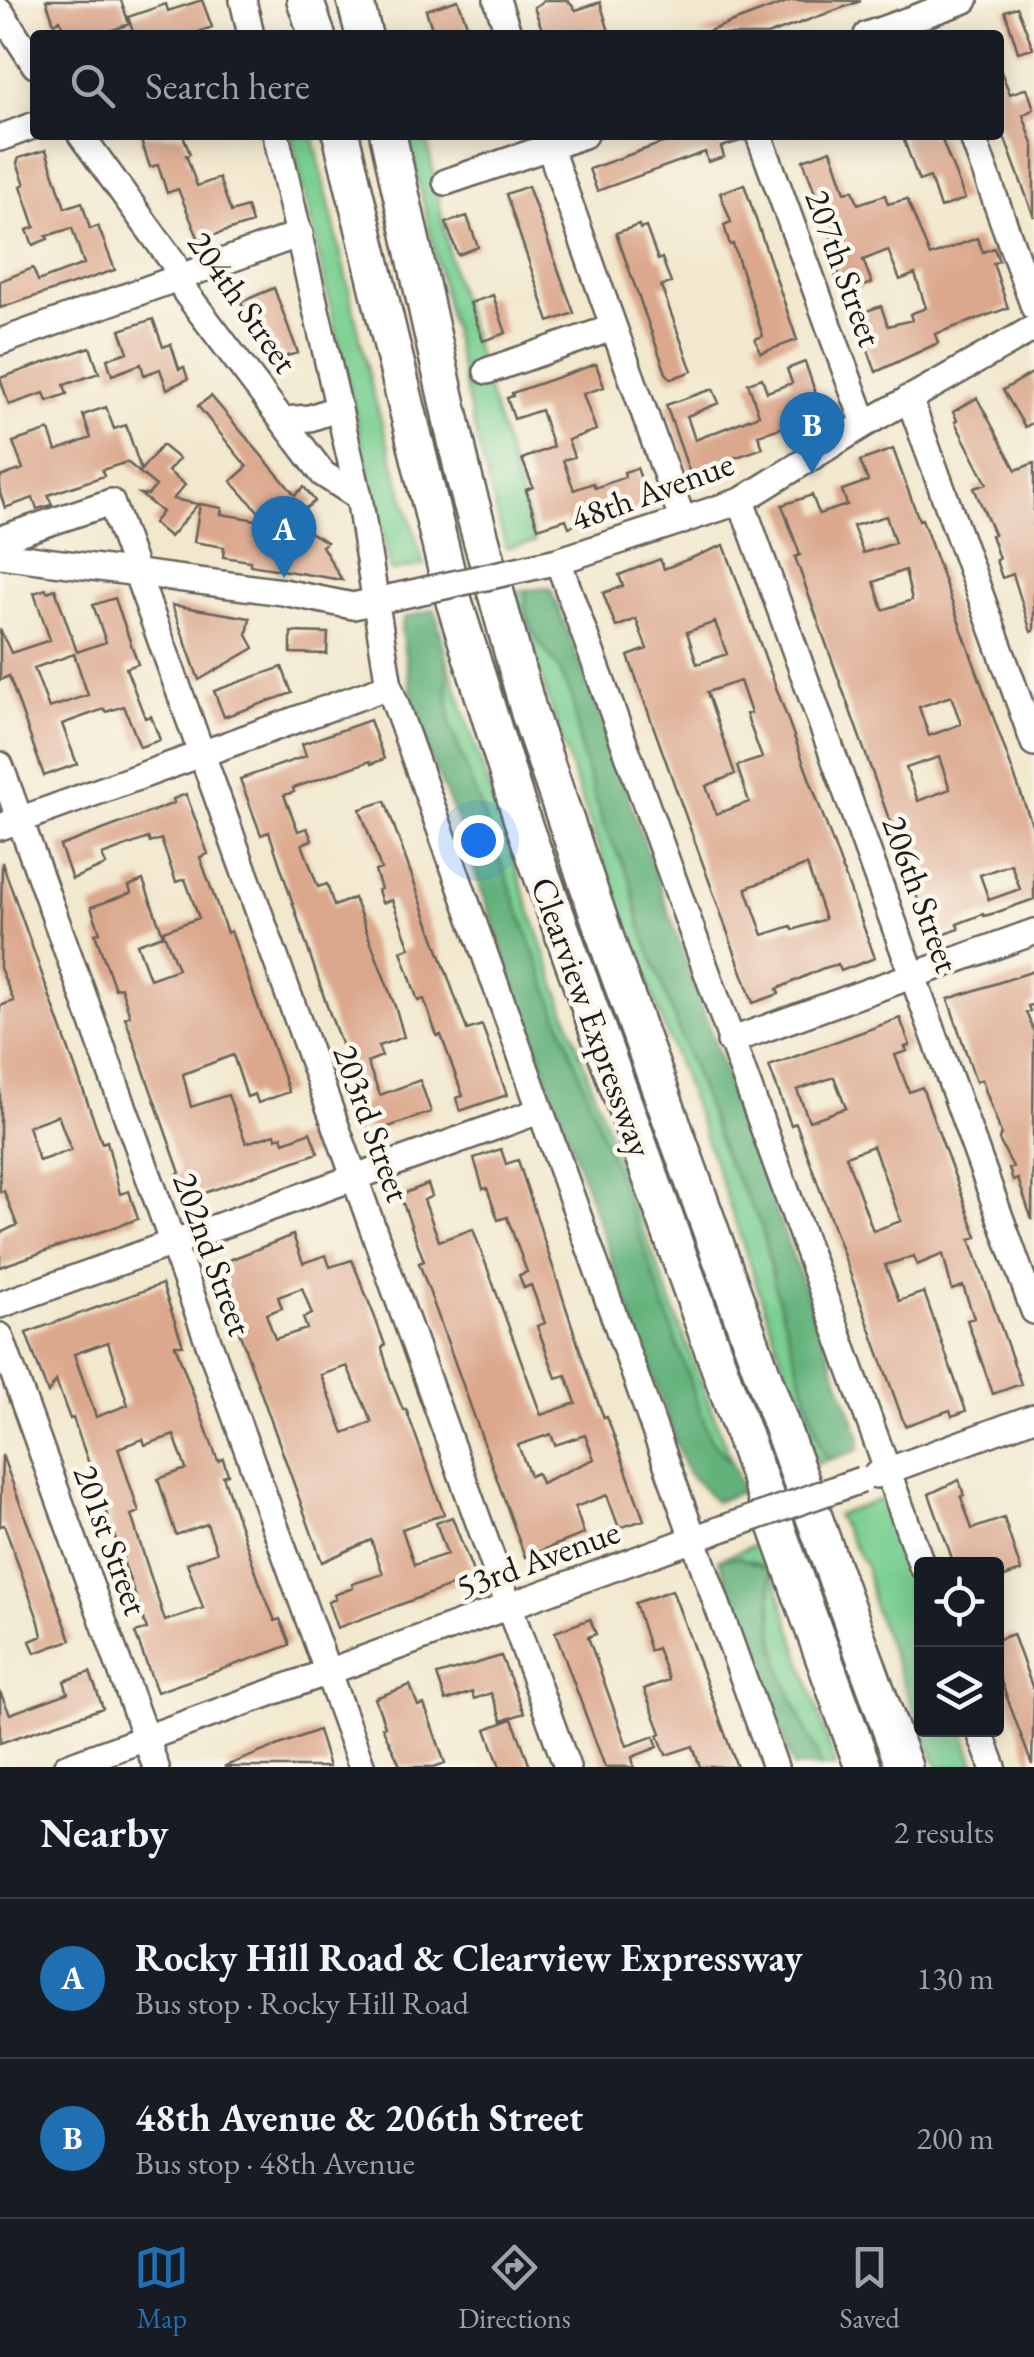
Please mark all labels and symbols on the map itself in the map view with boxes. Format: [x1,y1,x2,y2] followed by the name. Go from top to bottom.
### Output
[795,183,894,352] street label: 207th Street
[178,222,309,382] street label: 204th Street
[780,392,844,474] pin: B
[564,440,739,541] street label: 48th Avenue
[252,496,316,578] pin: A
[872,809,971,978] street label: 206th Street
[453,815,504,866] your location
[521,871,664,1163] street label: Clearview Expressway
[323,1038,422,1207] street label: 203rd Street
[163,1166,264,1342] street label: 202nd Street
[64,1459,159,1621] street label: 201st Street
[450,1508,626,1609] street label: 53rd Avenue

